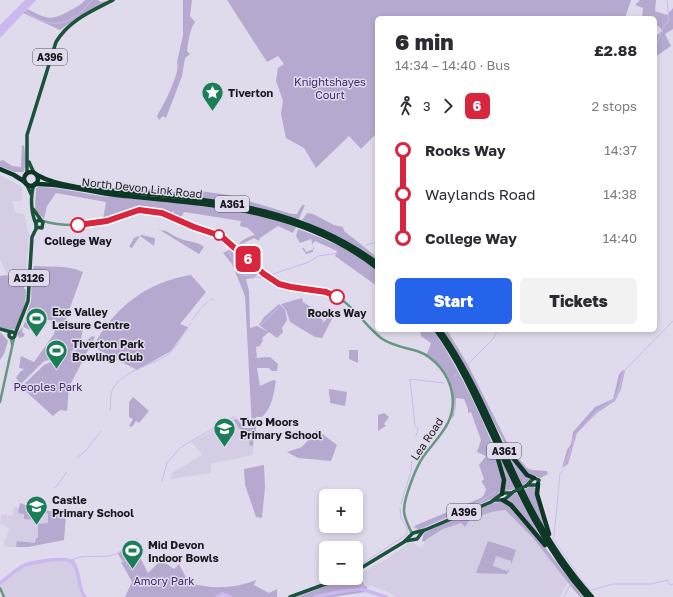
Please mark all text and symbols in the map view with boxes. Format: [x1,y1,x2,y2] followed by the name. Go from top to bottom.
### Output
[395,28,454,55] text: 6 min
[594,41,637,59] text: £2.88
[33,49,67,65] road number: A396
[395,57,510,73] text: 14:34 – 14:40 · Bus
[294,75,366,101] park label: Knightshayes Court
[200,80,226,113] place icon: Tiverton
[228,86,274,99] place label: Tiverton
[395,95,417,117] icon: walk
[437,95,459,117] icon: forward
[473,97,482,114] text: 6
[423,98,431,114] text: 3
[591,98,637,114] text: 2 stops
[425,141,506,159] text: Rooks Way
[604,142,637,158] text: 14:37
[81,175,203,200] street label: North Devon Link Road
[425,185,536,203] text: Waylands Road
[603,186,637,202] text: 14:38
[215,196,249,212] road number: A361
[70,217,86,233] marker: College Way
[213,229,225,241] unlabelled marker
[425,229,517,247] text: College Way
[603,230,637,246] text: 14:40
[44,234,112,247] place label: College Way
[235,246,261,272] line badge: 6
[244,250,252,267] text: 6
[9,270,49,286] road number: A3126
[395,278,512,324] button: Start
[520,278,637,324] button: Tickets
[329,289,345,305] marker: Rooks Way
[23,305,49,338] sports icon: Exe Valley Leisure Centre
[52,305,130,331] place label: Exe Valley Leisure Centre
[307,306,367,319] place label: Rooks Way
[44,337,70,370] sports icon: Tiverton Park Bowling Club
[72,337,145,363] place label: Tiverton Park Bowling Club
[13,380,83,393] park label: Peoples Park
[212,415,238,448] school or university icon: Two Moors Primary School
[240,415,322,441] place label: Two Moors Primary School
[408,415,446,462] street label: Lea Road
[487,443,521,459] road number: A361
[319,489,363,585] map controls
[319,489,363,533] button: +
[23,493,49,526] school or university icon: Castle Primary School
[52,493,134,519] place label: Castle Primary School
[447,504,481,520] road number: A396
[120,538,146,571] sports icon: Mid Devon Indoor Bowls
[148,538,219,564] place label: Mid Devon Indoor Bowls
[319,541,363,585] button: −
[133,574,195,587] park label: Amory Park

